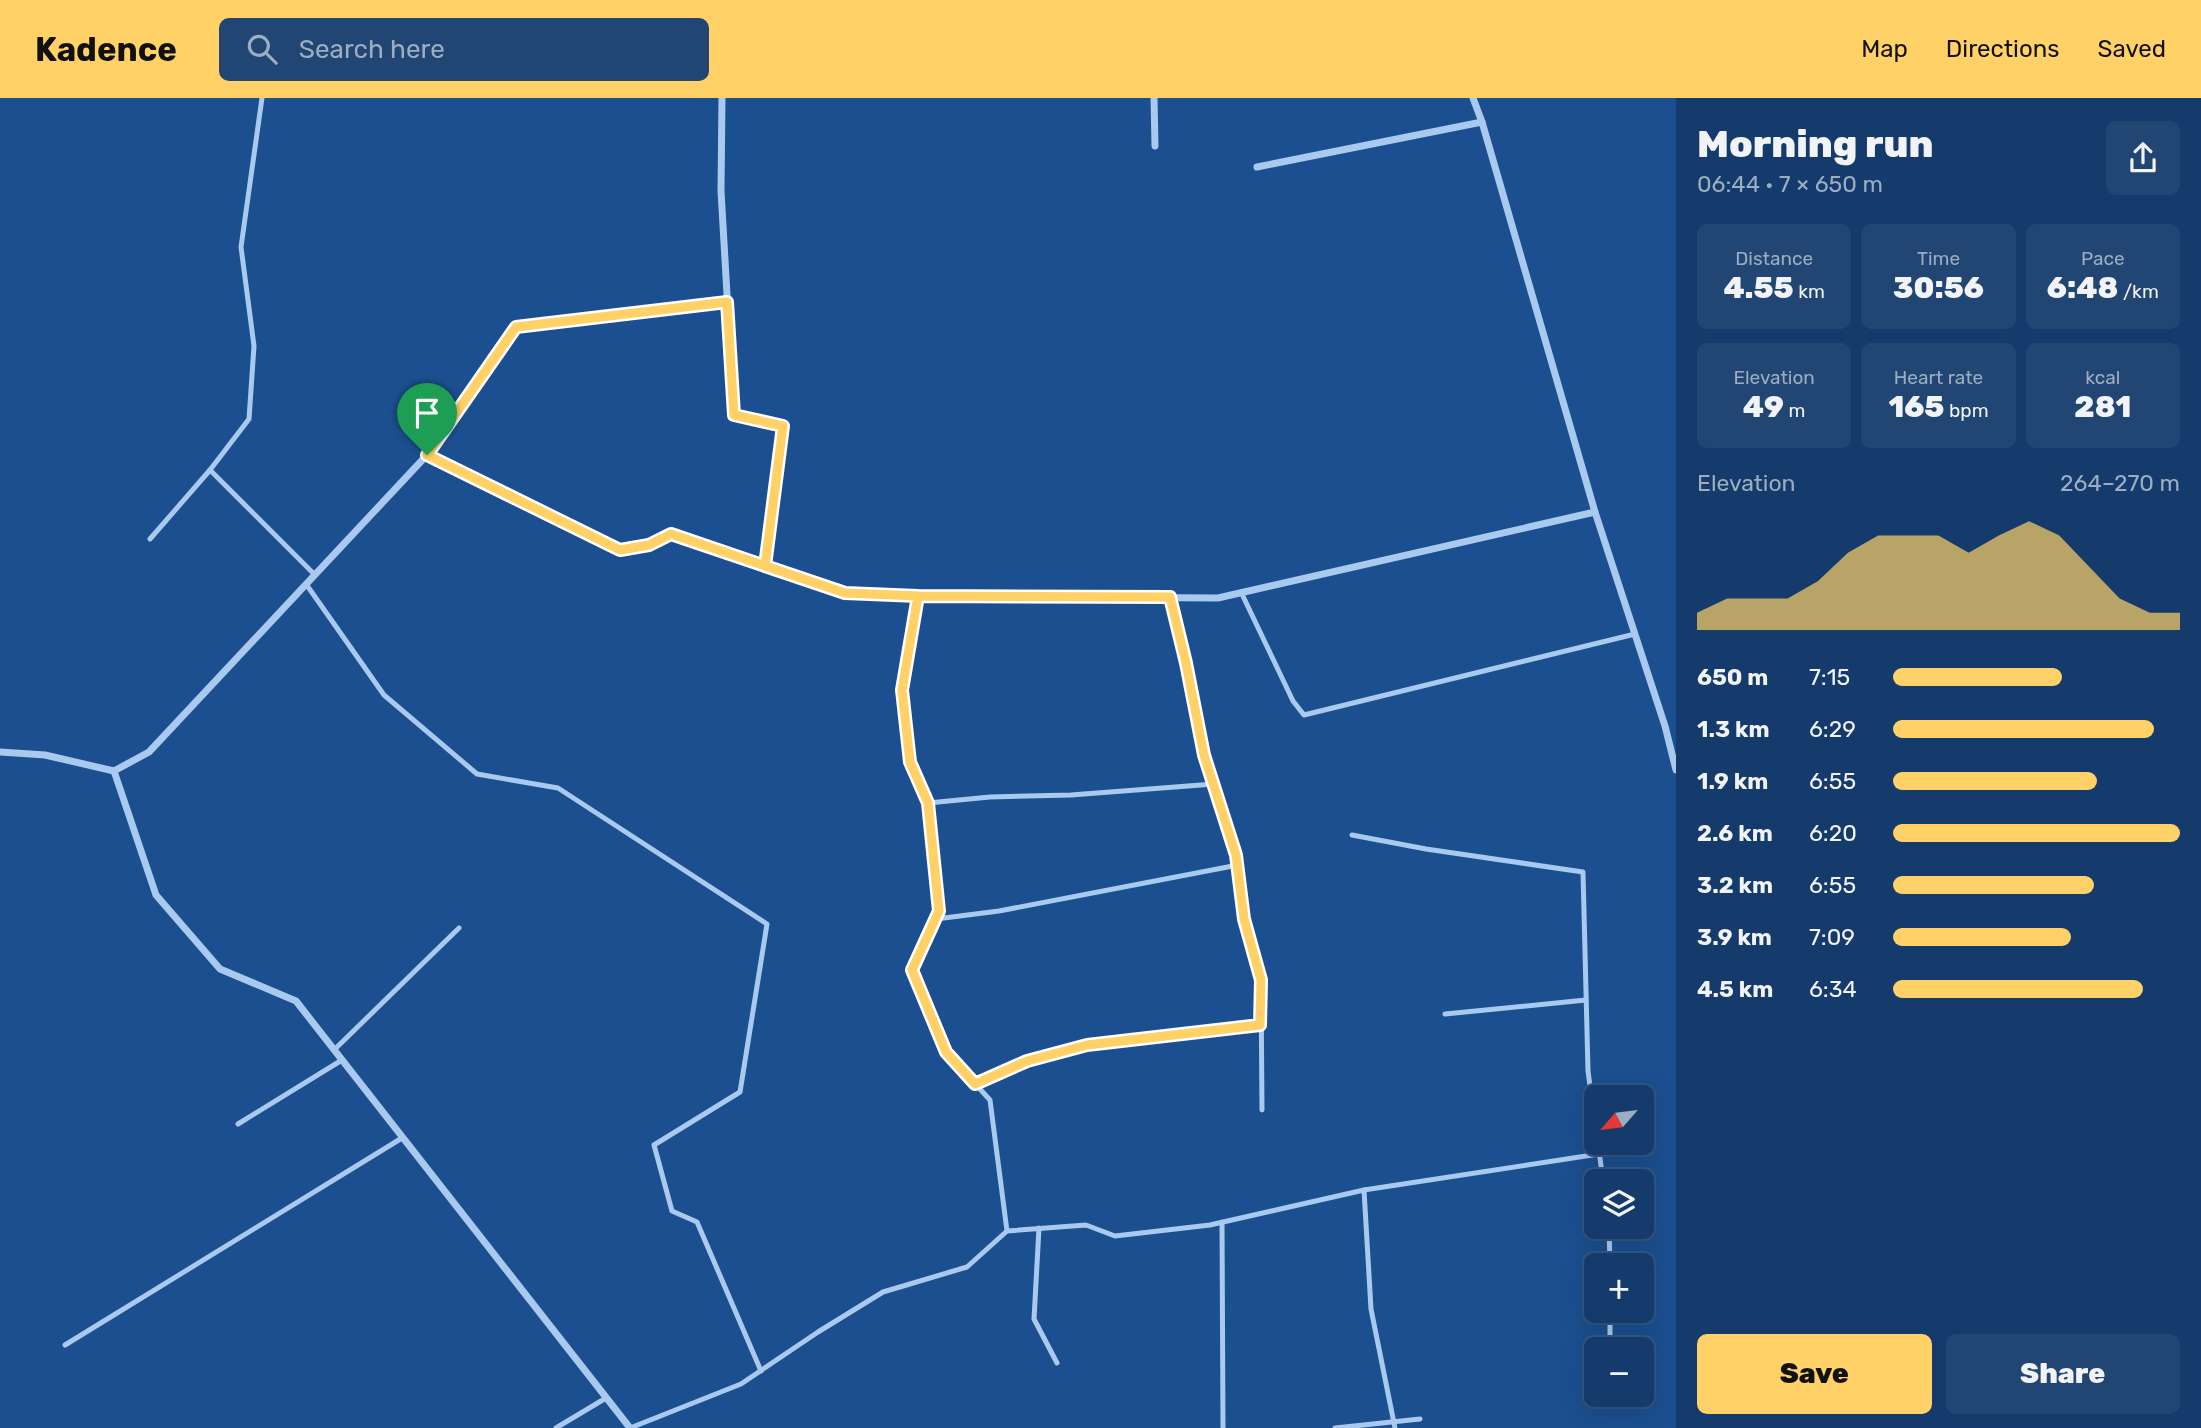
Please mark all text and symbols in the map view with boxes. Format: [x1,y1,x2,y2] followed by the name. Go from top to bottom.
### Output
[219,18,709,81] search box
[35,30,177,69] text: Kadence
[243,30,281,68] icon: search
[299,34,445,65] text: Search here
[1861,35,1908,63] text: Map
[1946,35,2059,63] text: Directions
[2097,35,2166,63] text: Saved
[1697,121,1934,167] text: Morning run
[2106,121,2180,195] button: share
[1697,170,1883,198] text: 06:44 · 7 × 650 m
[1735,247,1813,270] text: Distance
[1917,247,1960,270] text: Time
[2081,247,2125,270] text: Pace
[1723,270,1794,306] text: 4.55
[1893,270,1984,306] text: 30:56
[2047,270,2118,306] text: 6:48
[1794,280,1825,303] text: km
[2118,280,2159,303] text: /km
[1733,366,1815,389] text: Elevation
[1894,366,1983,389] text: Heart rate
[2085,366,2120,389] text: kcal
[397,383,457,455] pin
[1743,389,1784,425] text: 49
[1888,389,1944,425] text: 165
[2074,389,2131,425] text: 281
[408,394,446,432] icon: arrive
[1784,399,1805,422] text: m
[1944,399,1989,422] text: bpm
[1697,469,1796,497] text: Elevation
[2060,469,2180,497] text: 264–270 m
[1697,663,1768,691] text: 650 m
[1809,663,1850,691] text: 7:15
[1697,715,1770,743] text: 1.3 km
[1809,715,1856,743] text: 6:29
[1697,767,1768,795] text: 1.9 km
[1809,767,1856,795] text: 6:55
[1697,819,1773,847] text: 2.6 km
[1809,819,1857,847] text: 6:20
[1697,871,1773,899] text: 3.2 km
[1809,871,1856,899] text: 6:55
[1697,923,1772,951] text: 3.9 km
[1809,923,1855,951] text: 7:09
[1697,975,1773,1003] text: 4.5 km
[1809,975,1857,1003] text: 6:34
[1584,1085,1654,1155] north arrow
[1584,1085,1654,1407] map controls
[1584,1169,1654,1239] button: layers
[1584,1253,1654,1323] button: +
[1697,1334,1932,1414] button: Save
[1946,1334,2180,1414] button: Share
[1584,1337,1654,1407] button: −

